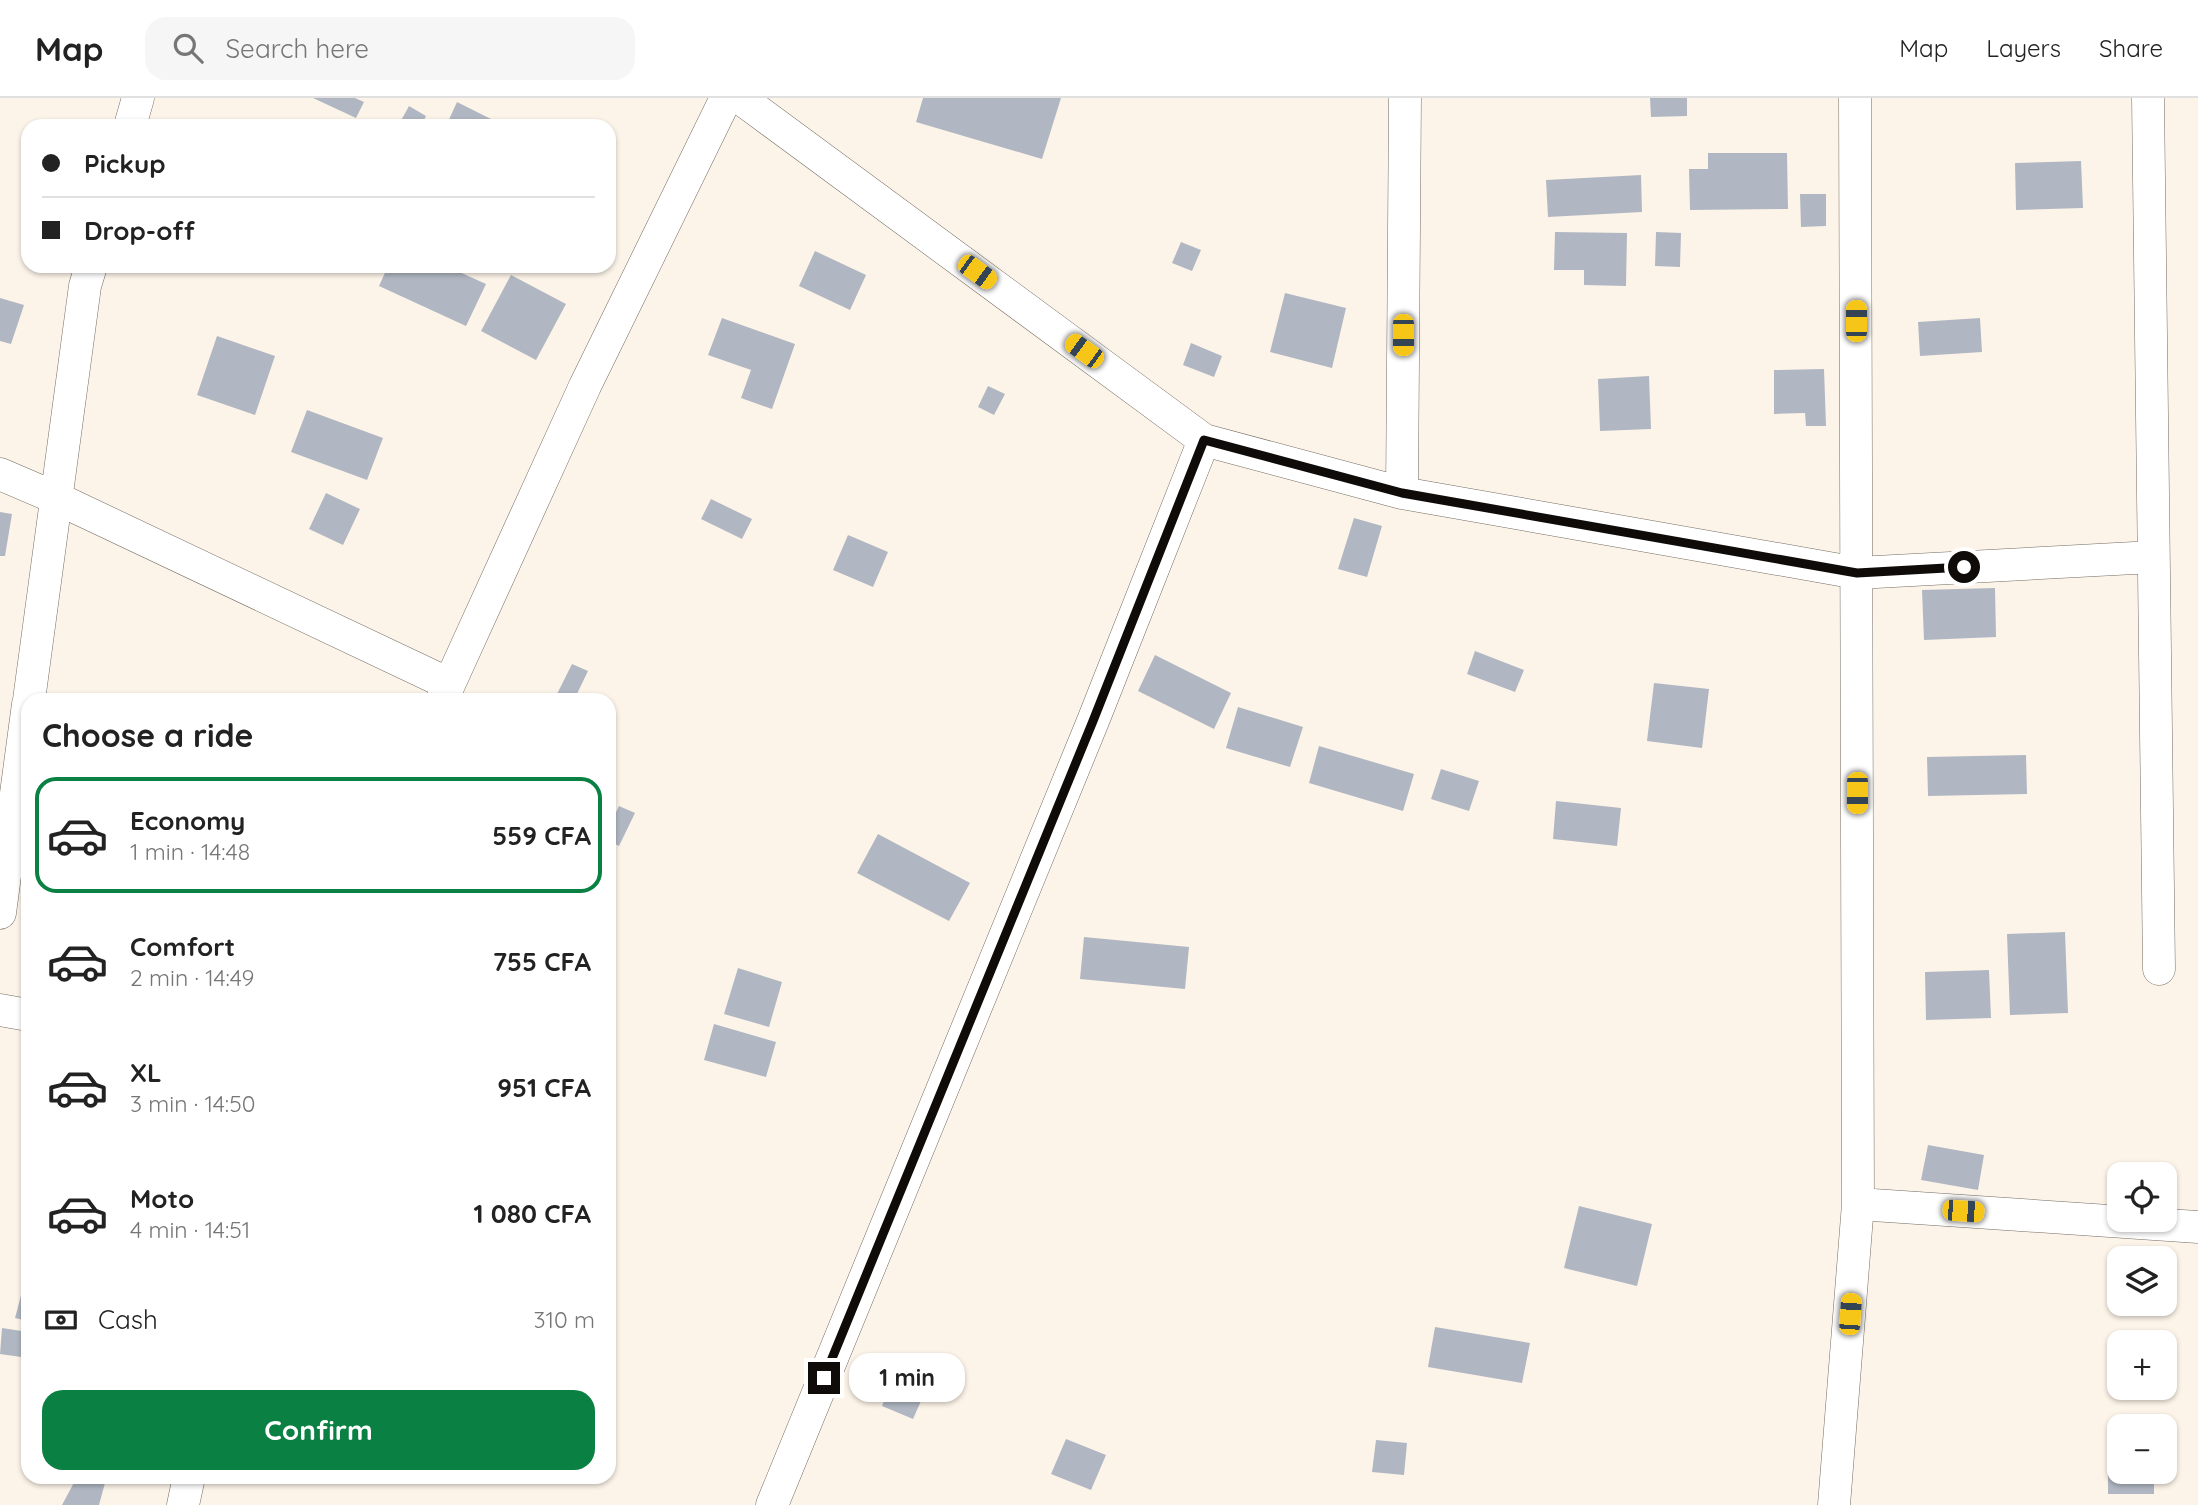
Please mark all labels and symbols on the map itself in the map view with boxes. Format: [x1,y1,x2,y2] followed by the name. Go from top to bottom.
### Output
[954,251,1001,293] car
[1846,300,1867,342] car
[1393,314,1414,356] car
[1061,330,1108,372] car
[1948,551,1980,583] route start
[1847,772,1868,814] car
[1942,1199,1985,1223] car
[1839,1292,1862,1336] car
[848,1354,964,1402] callout: 1 min
[808,1362,840,1394] route end

